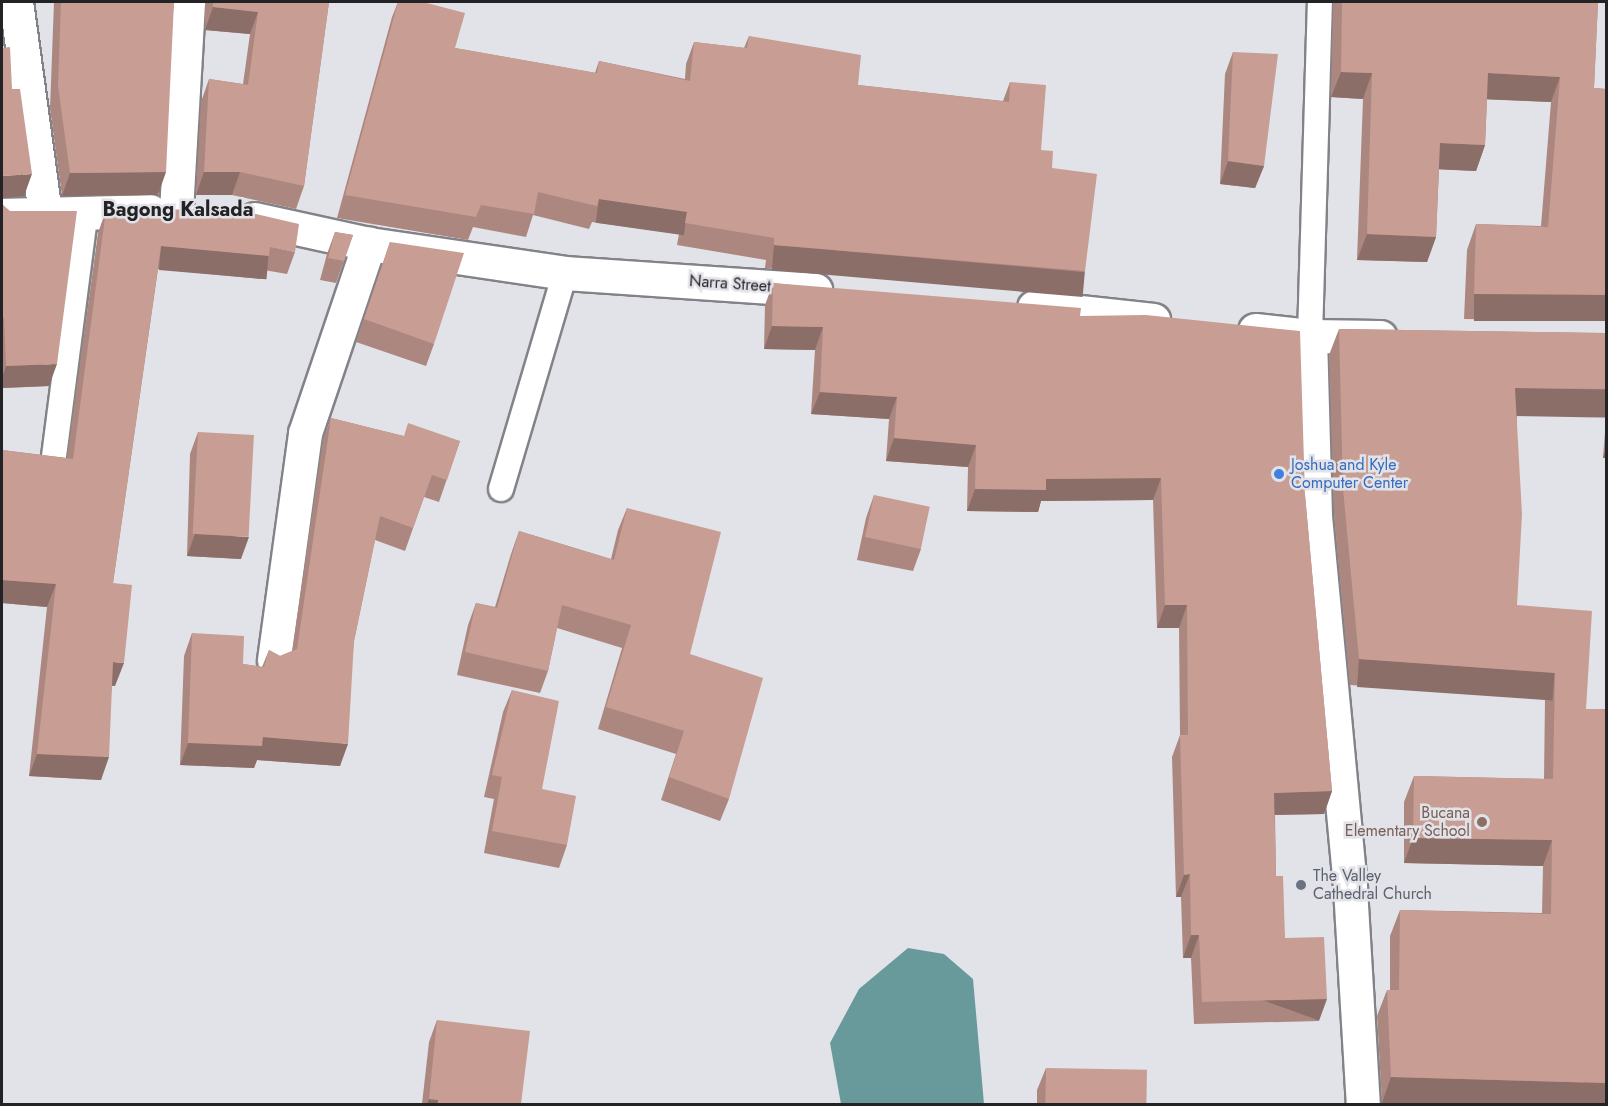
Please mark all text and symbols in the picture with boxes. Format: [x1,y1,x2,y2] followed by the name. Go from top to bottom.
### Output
[103,197,253,221] district label: Bagong Kalsada
[689,272,771,296] street label: Narra Street
[1291,455,1408,493] place label: Joshua and Kyle Computer Center
[1272,467,1286,481] marker: Joshua and Kyle Computer Center
[1345,803,1470,841] place label: Bucana Elementary School
[1475,815,1489,829] marker: Bucana Elementary School
[1313,866,1432,904] place label: The Valley Cathedral Church
[1294,878,1308,892] marker: The Valley Cathedral Church

